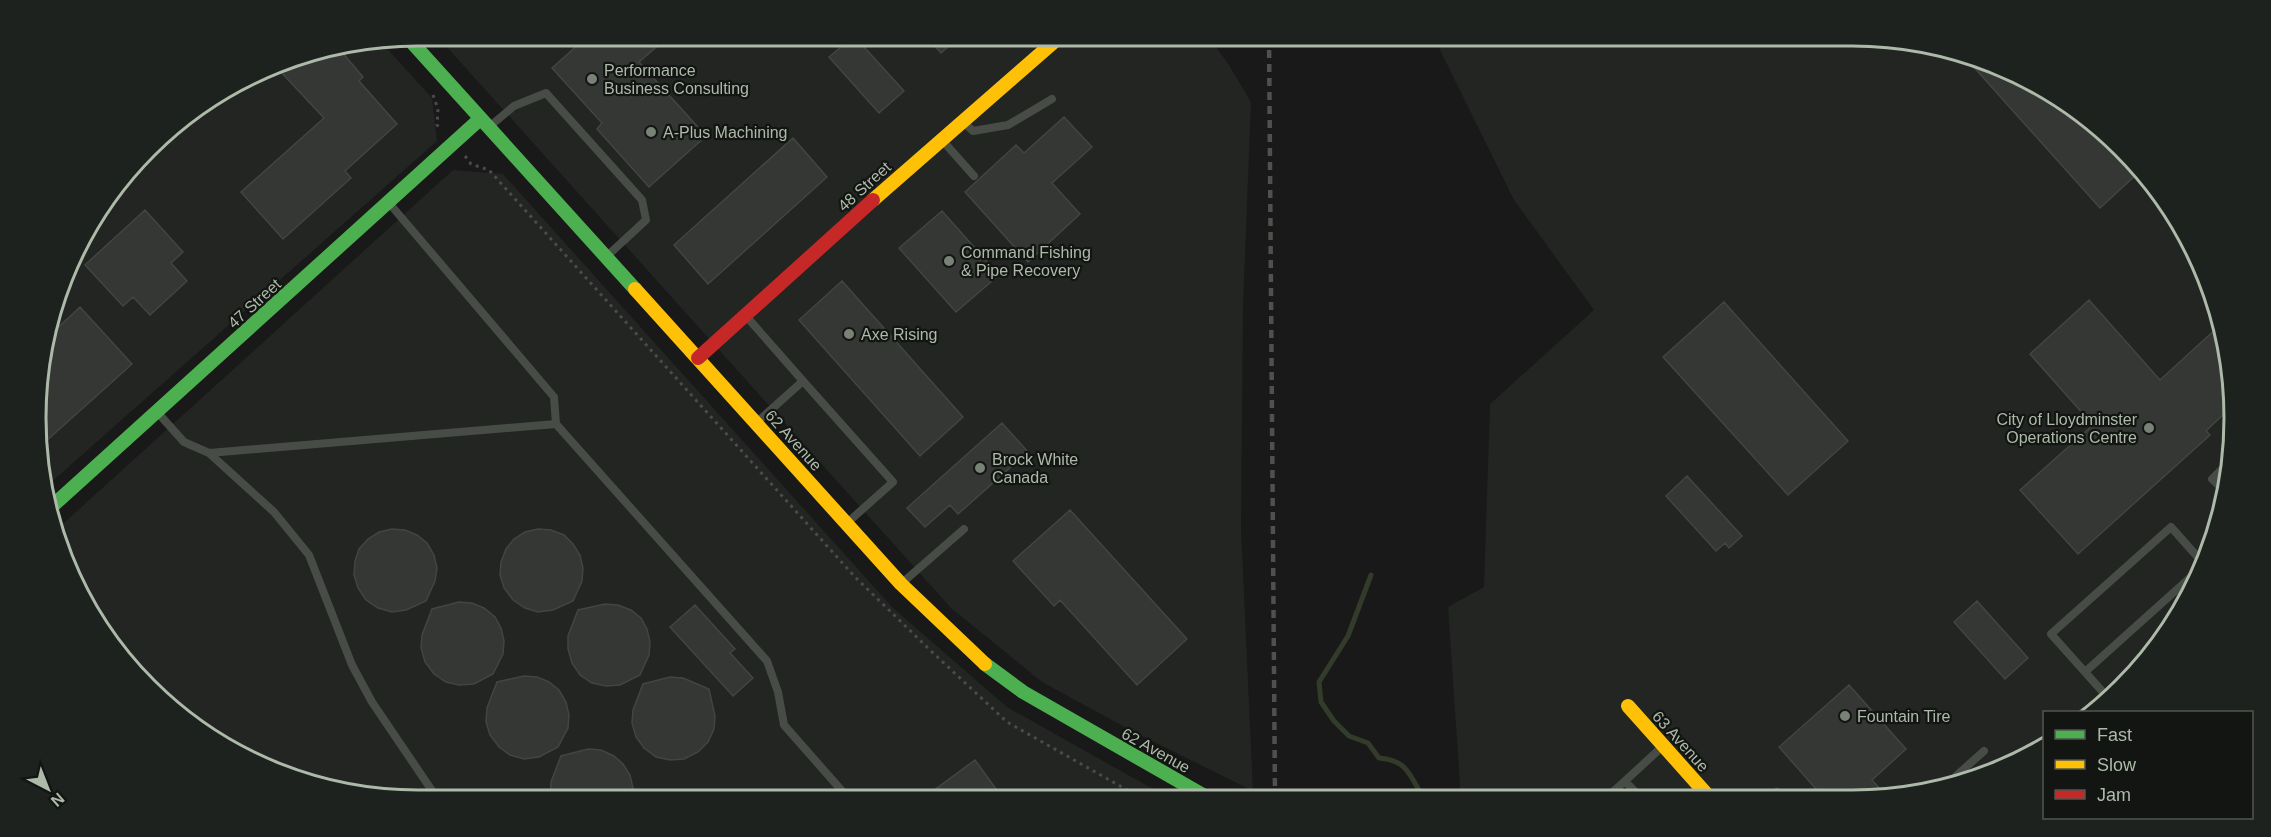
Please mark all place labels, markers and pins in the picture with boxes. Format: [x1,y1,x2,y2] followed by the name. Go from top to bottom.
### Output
[604,62,749,97] place label: Performance Business Consulting
[585,72,599,86] marker: Performance Business Consulting
[663,124,788,141] place label: A-Plus Machining
[644,125,658,139] marker: A-Plus Machining
[961,244,1091,279] place label: Command Fishing & Pipe Recovery
[942,254,956,268] marker: Command Fishing & Pipe Recovery
[861,326,937,343] place label: Axe Rising
[842,327,856,341] marker: Axe Rising
[1997,411,2138,446] place label: City of Lloydminster Operations Centre
[2142,421,2156,435] marker: City of Lloydminster Operations Centre
[992,451,1078,486] place label: Brock White Canada
[973,461,987,475] marker: Brock White Canada
[1857,708,1950,725] place label: Fountain Tire
[1838,709,1852,723] marker: Fountain Tire

